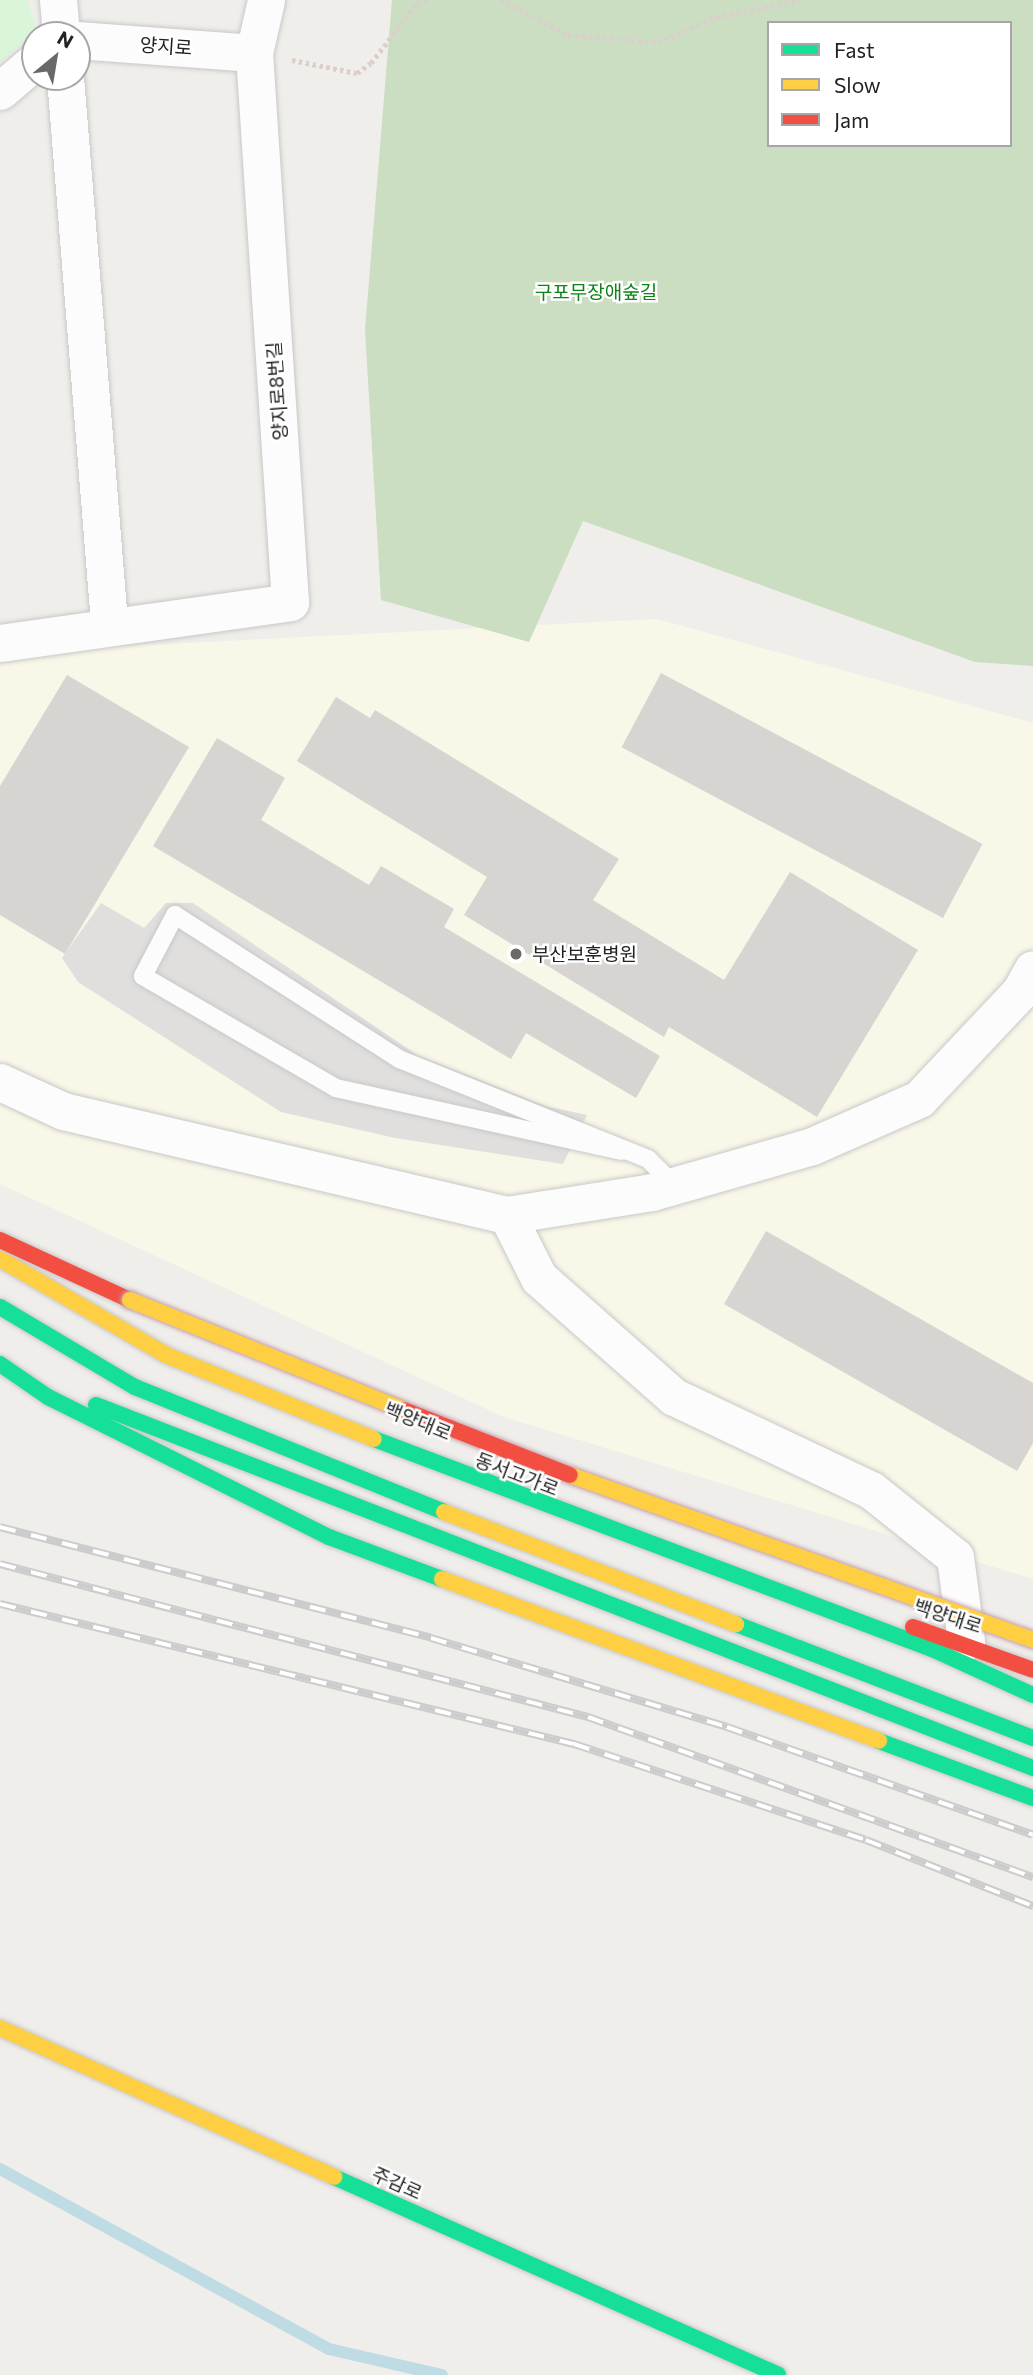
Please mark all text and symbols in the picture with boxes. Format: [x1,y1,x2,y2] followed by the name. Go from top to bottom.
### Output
[21,21,91,91] north arrow
[767,21,1012,147] legend
[54,26,78,53] text: N
[139,33,193,59] street label: 양지로
[834,37,875,62] text: Fast
[834,72,881,97] text: Slow
[834,107,869,132] text: Jam
[535,281,657,303] park label: 구포무장애숲길
[262,341,292,441] street label: 양지로8번길
[532,943,637,965] place label: 부산보훈병원
[506,944,526,964] marker: 부산보훈병원
[381,1397,455,1445] street label: 백양대로
[472,1448,562,1500] street label: 동서고가로
[911,1594,985,1638] street label: 백양대로
[368,2162,426,2204] street label: 주감로

